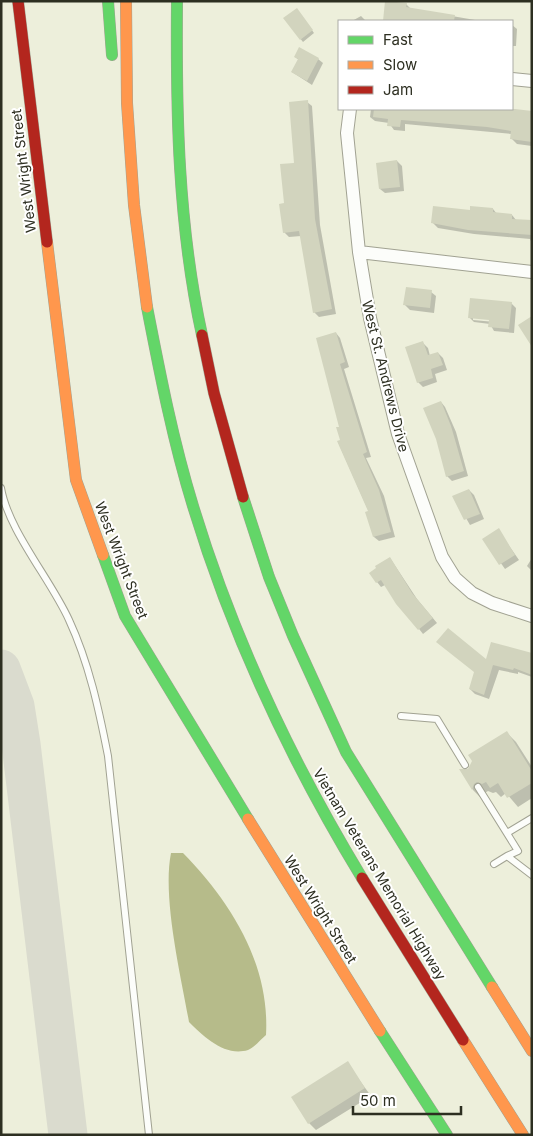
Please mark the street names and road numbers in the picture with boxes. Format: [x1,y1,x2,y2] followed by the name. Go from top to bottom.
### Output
[7,108,39,234] street label: West Wright Street
[359,298,413,454] street label: West St. Andrews Drive
[92,499,152,621] street label: West Wright Street
[310,765,450,983] street label: Vietnam Veterans Memorial Highway
[281,852,361,967] street label: West Wright Street

